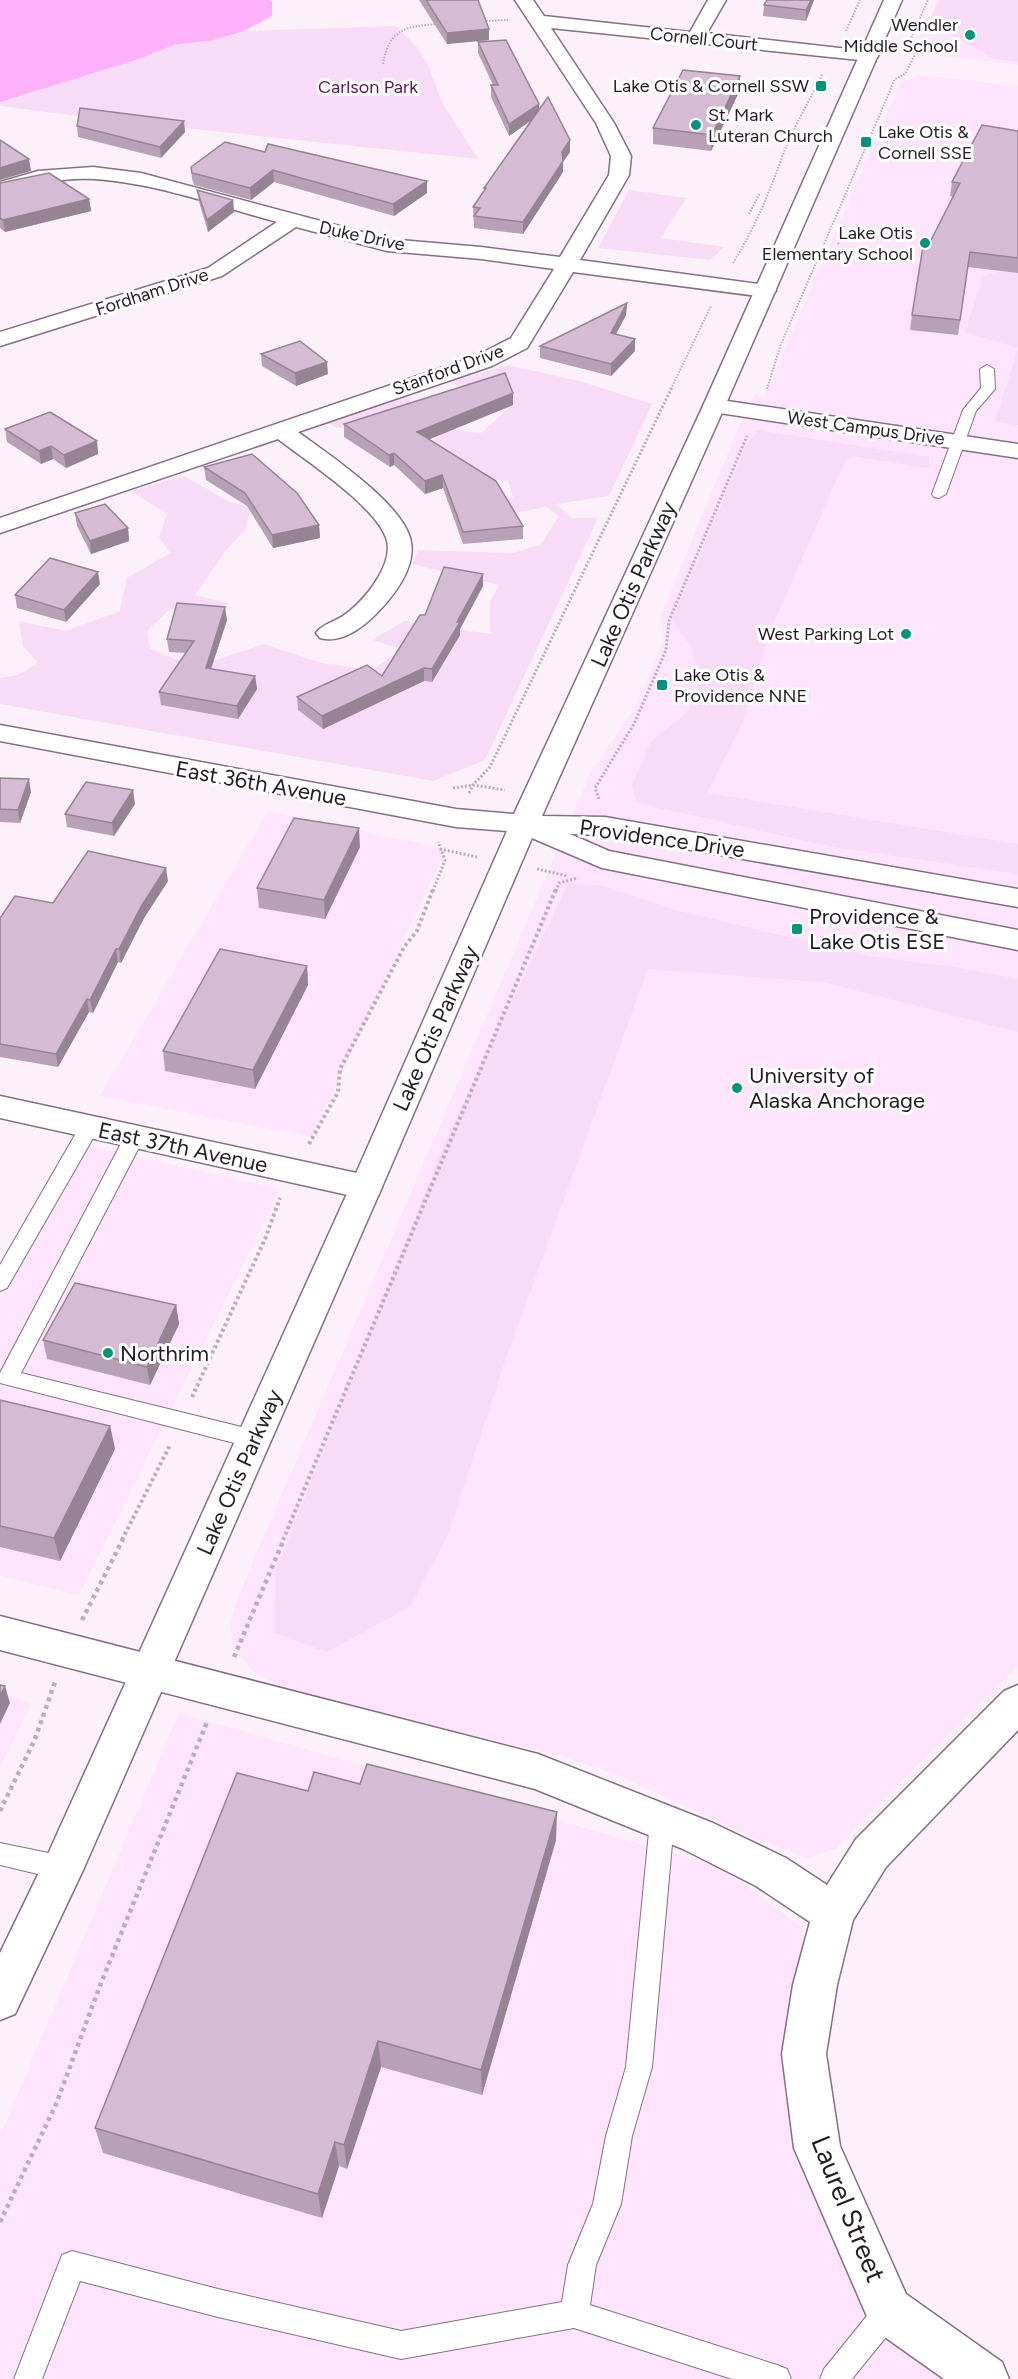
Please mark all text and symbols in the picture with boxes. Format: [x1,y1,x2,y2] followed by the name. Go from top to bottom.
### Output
[844,14,958,57] place label: Wendler Middle School
[649,22,759,56] street label: Cornell Court
[963,28,977,42] marker: Wendler Middle School
[613,75,810,97] place label: Lake Otis & Cornell SSW
[318,76,418,98] park label: Carlson Park
[814,79,828,93] marker: Lake Otis & Cornell SSW
[708,104,833,147] place label: St. Mark Luteran Church
[689,118,703,132] marker: St. Mark Luteran Church
[878,121,973,164] place label: Lake Otis & Cornell SSE
[859,135,873,149] marker: Lake Otis & Cornell SSE
[317,216,407,256] street label: Duke Drive
[762,222,913,265] place label: Lake Otis Elementary School
[918,236,932,250] marker: Lake Otis Elementary School
[93,263,211,321] street label: Fordham Drive
[389,340,507,400] street label: Stanford Drive
[786,406,946,450] street label: West Campus Drive
[585,497,682,671] street label: Lake Otis Parkway
[758,623,894,645] place label: West Parking Lot
[899,627,913,641] marker: West Parking Lot
[674,664,807,707] place label: Lake Otis & Providence NNE
[655,678,669,692] marker: Lake Otis & Providence NNE
[173,755,348,812] street label: East 36th Avenue
[578,814,746,863] street label: Providence Drive
[809,903,945,955] place label: Providence & Lake Otis ESE
[790,922,804,936] marker: Providence & Lake Otis ESE
[387,941,484,1115] street label: Lake Otis Parkway
[749,1062,925,1114] place label: University of Alaska Anchorage
[730,1081,744,1095] marker: University of Alaska Anchorage
[96,1116,270,1179] street label: East 37th Avenue
[120,1340,209,1367] place label: Northrim
[101,1346,115,1360] marker: Northrim
[191,1385,288,1559] street label: Lake Otis Parkway
[804,2131,893,2287] street label: Laurel Street

